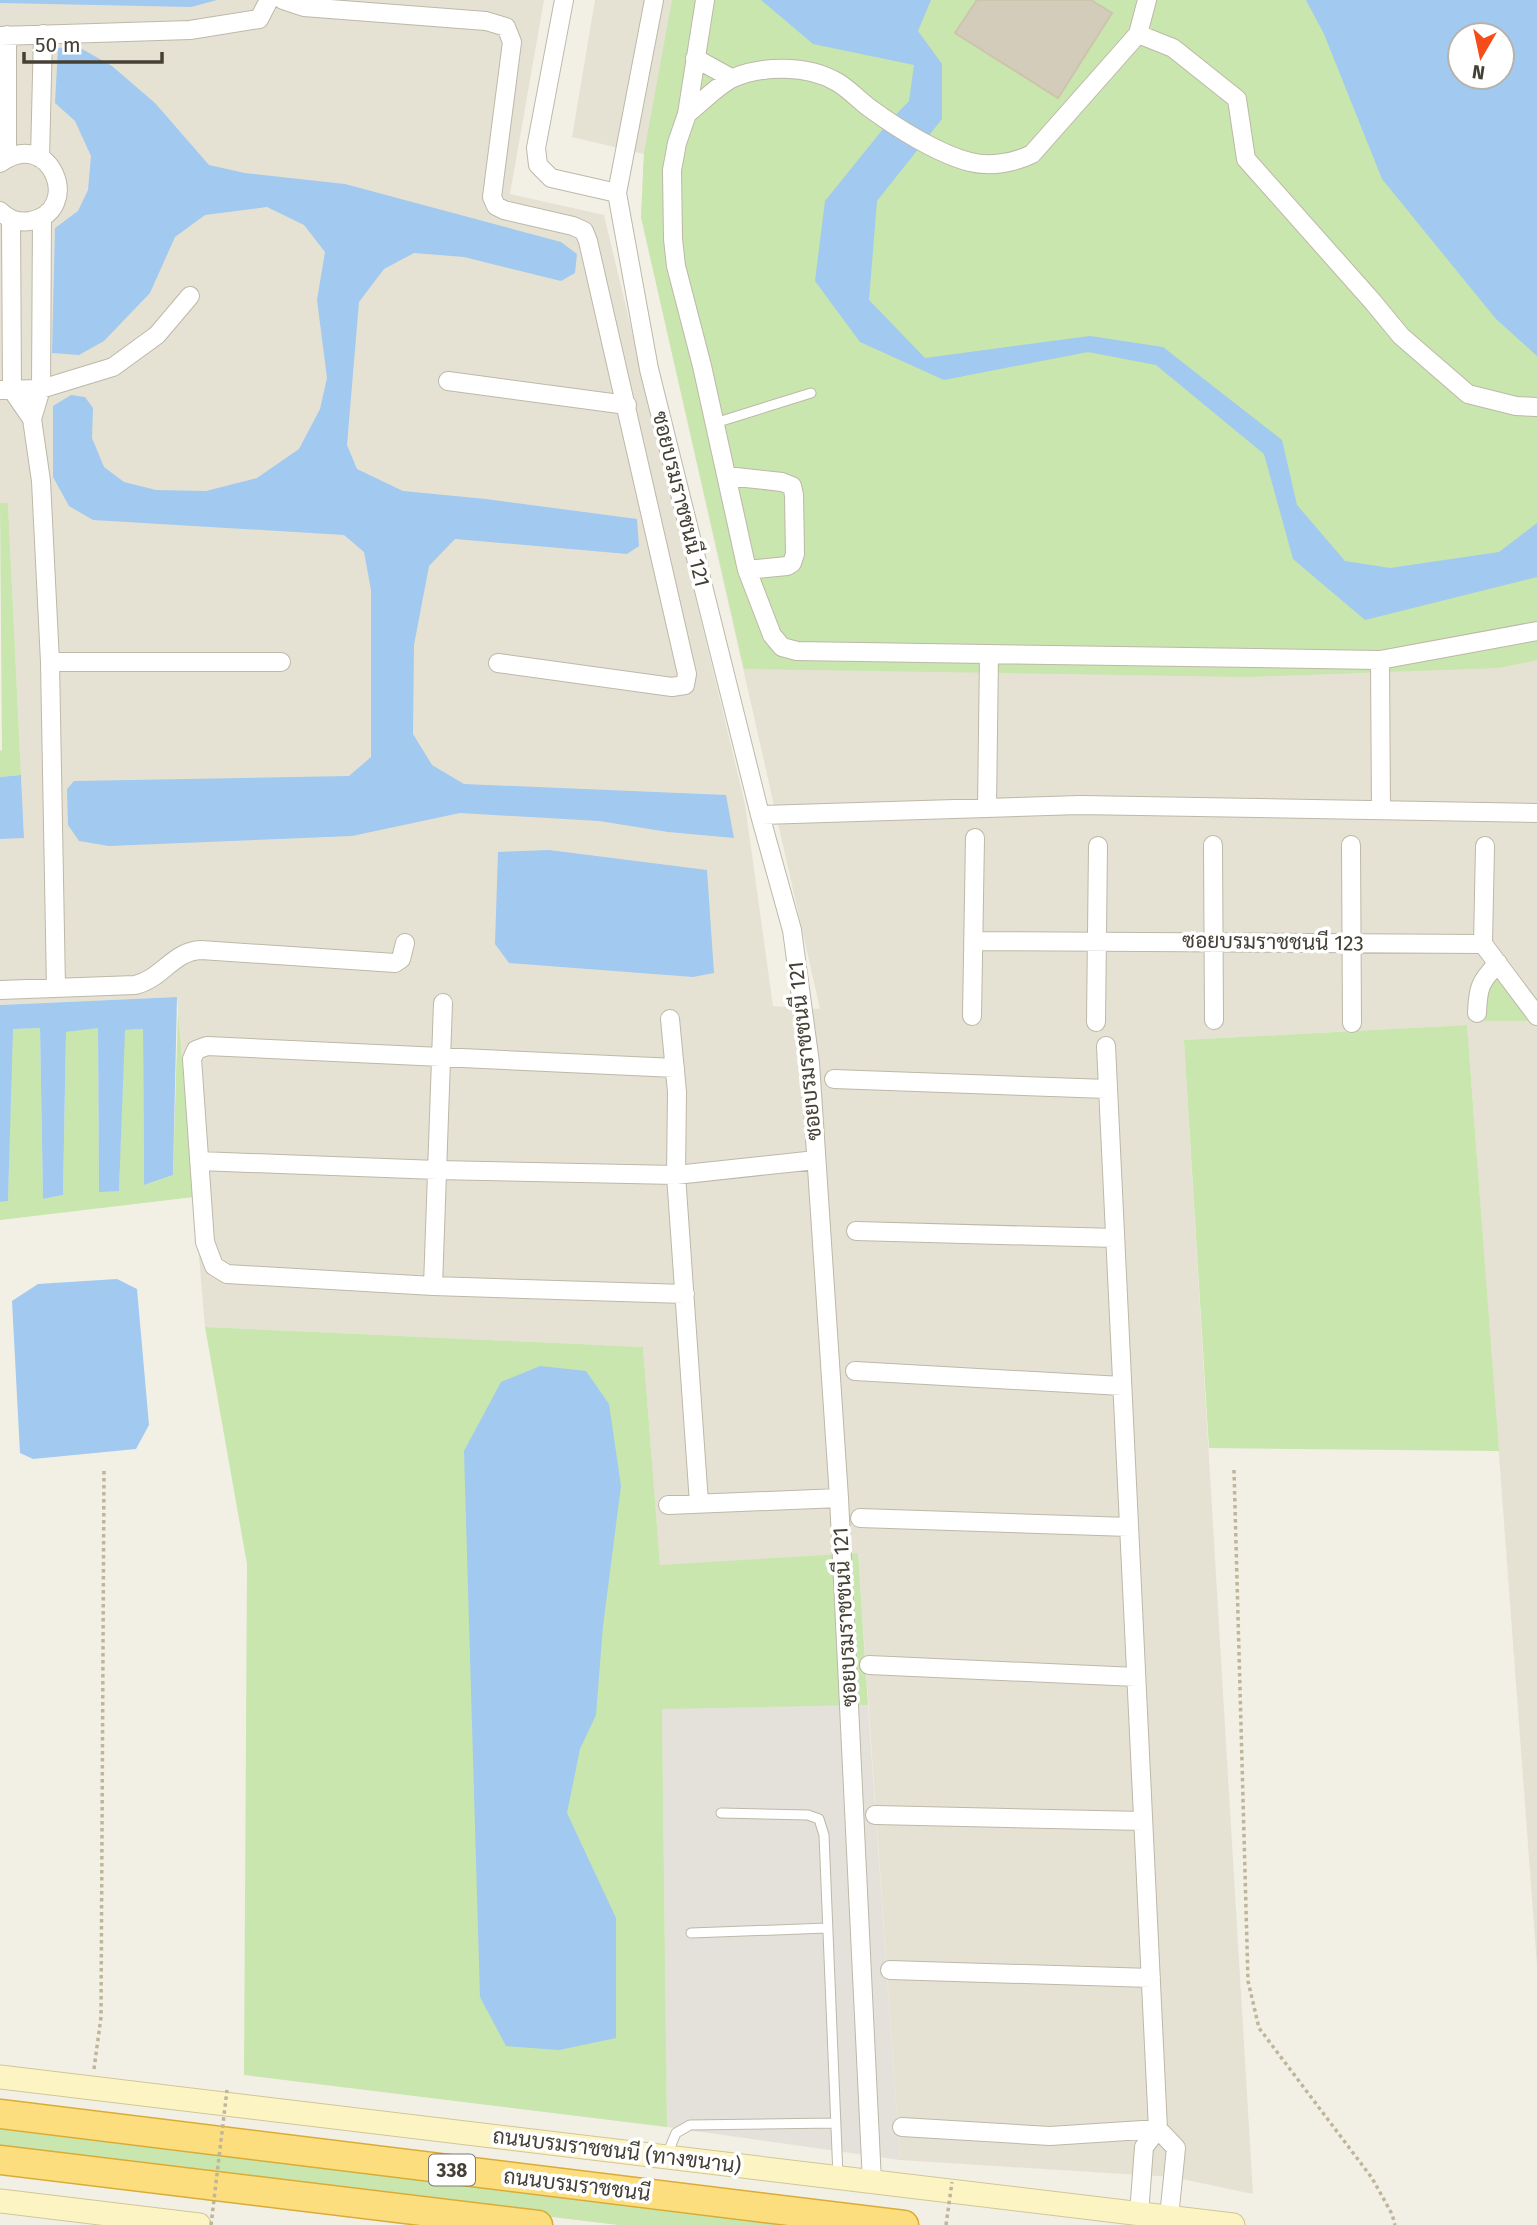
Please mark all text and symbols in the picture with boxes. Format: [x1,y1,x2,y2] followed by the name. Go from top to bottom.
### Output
[24,21,163,65] scale bar
[1446,21,1516,91] north arrow
[35,32,81,58] text: 50 m
[1470,60,1486,85] text: N
[647,408,715,590] street label: ซอยบรมราชชนนี 121
[1182,927,1364,957] street label: ซอยบรมราชชนนี 123
[783,960,827,1142] street label: ซอยบรมราชชนนี 121
[827,1526,863,1708] street label: ซอยบรมราชชนนี 121
[491,2123,743,2179] street label: ถนนบรมราชชนนี (ทางขนาน)
[429,2154,475,2186] road number: 338
[502,2163,652,2207] street label: ถนนบรมราชชนนี

